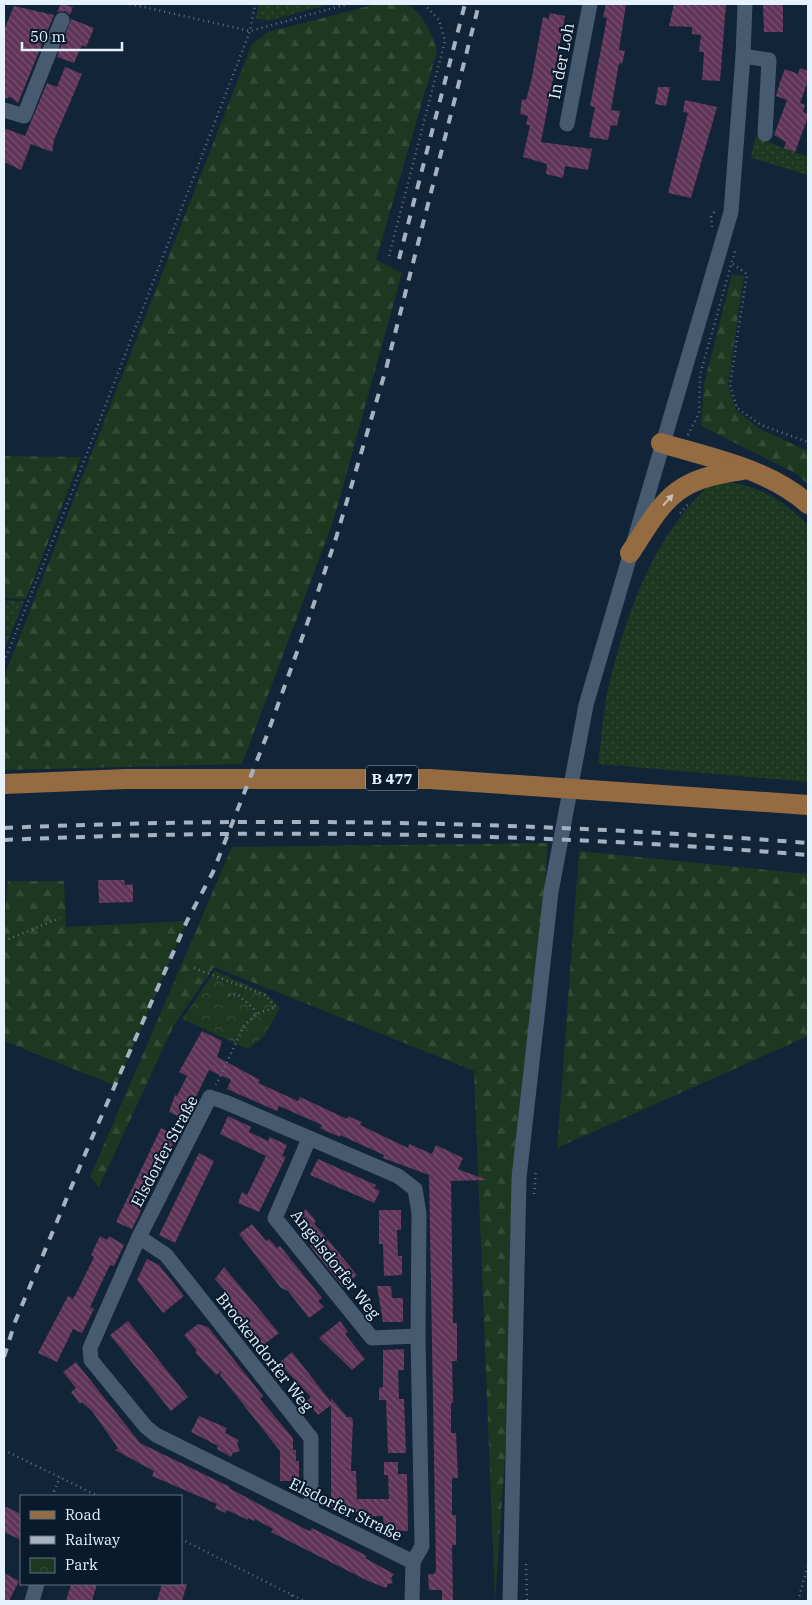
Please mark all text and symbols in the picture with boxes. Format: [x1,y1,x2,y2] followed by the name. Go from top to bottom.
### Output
[22,20,122,52] scale bar
[544,21,578,101] street label: In der Loh
[30,27,66,46] text: 50 m
[662,494,674,506] one-way arrow
[366,766,418,790] road number: B 477
[126,1092,202,1210] street label: Elsdorfer Straße
[287,1205,385,1323] street label: Angelsdorfer Weg
[212,1288,318,1416] street label: Brockendorfer Weg
[286,1473,406,1545] street label: Elsdorfer Straße
[20,1495,182,1585] legend
[65,1505,101,1524] text: Road
[65,1530,120,1549] text: Railway
[65,1555,98,1574] text: Park

